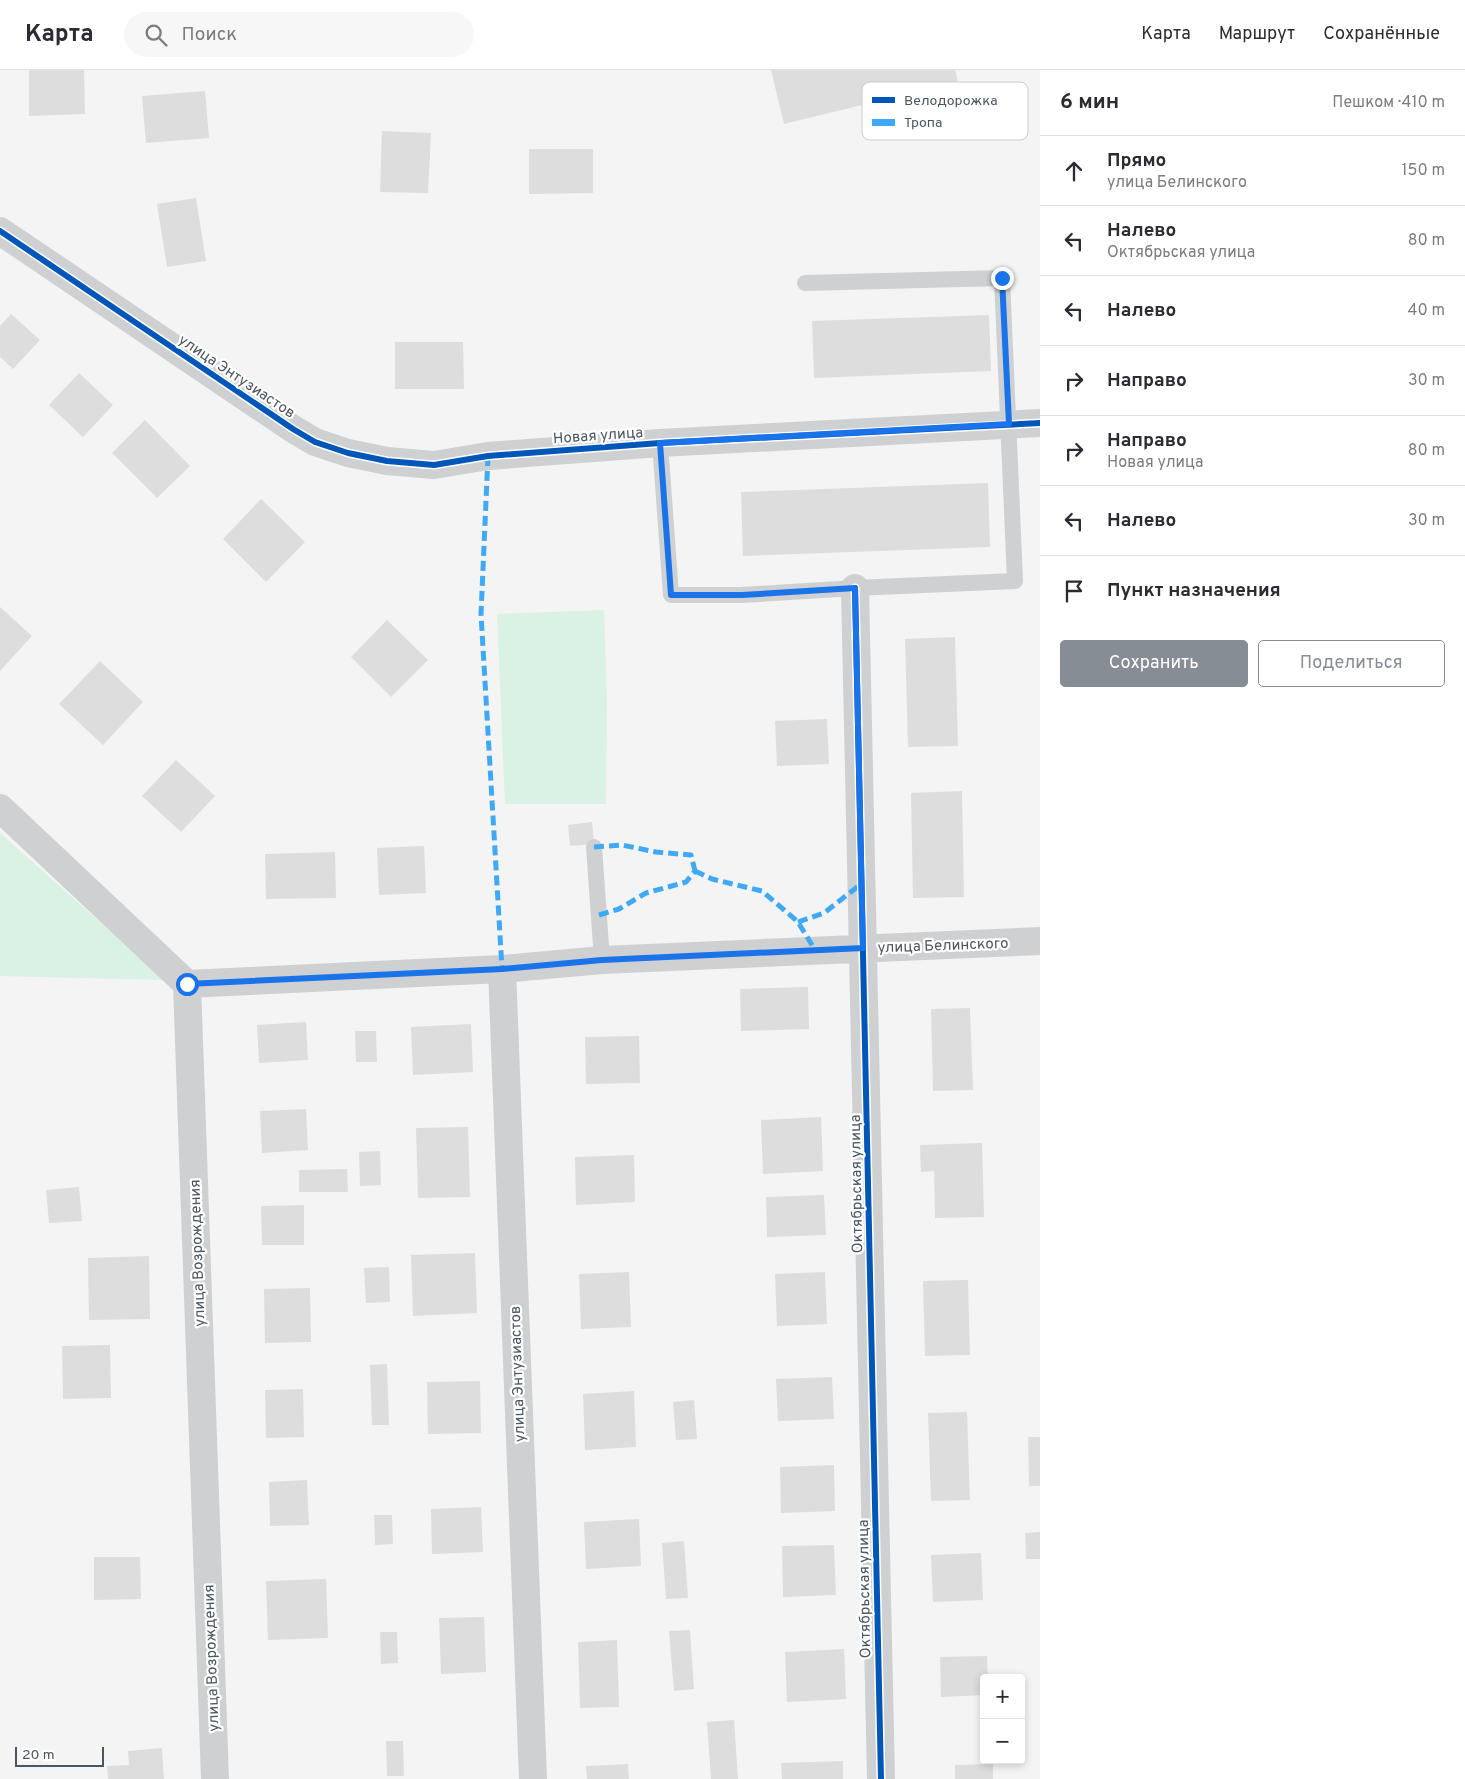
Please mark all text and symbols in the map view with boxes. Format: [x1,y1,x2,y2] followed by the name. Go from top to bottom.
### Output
[124,12,474,57] search box
[25,20,94,50] text: Карта
[142,21,170,49] icon: search
[182,23,237,47] text: Поиск
[1141,23,1191,46] text: Карта
[1219,23,1295,46] text: Маршрут
[1323,23,1440,46] text: Сохранённые
[862,82,1028,140] legend
[1060,89,1119,116] text: 6 мин
[904,93,998,110] text: Велодорожка
[1332,93,1445,113] text: Пешком · 410 m
[904,115,942,132] text: Тропа
[1107,149,1166,173] text: Прямо
[1060,157,1088,185] icon: ahead
[1402,161,1445,181] text: 150 m
[1107,173,1247,193] text: улица Белинского
[1107,219,1176,243] text: Налево
[1060,227,1088,255] icon: left
[1408,231,1445,251] text: 80 m
[1107,243,1255,263] text: Октябрьская улица
[991,267,1014,290] route end
[1060,297,1088,325] icon: left
[1107,299,1176,323] text: Налево
[1407,301,1445,321] text: 40 m
[174,331,298,423] street label: улица Энтузиастов
[1060,367,1088,395] icon: right
[1107,369,1187,393] text: Направо
[1408,371,1445,391] text: 30 m
[552,424,644,449] street label: Новая улица
[1107,429,1187,453] text: Направо
[1060,437,1088,465] icon: right
[1408,441,1445,461] text: 80 m
[1107,453,1204,473] text: Новая улица
[1060,507,1088,535] icon: left
[1107,509,1176,533] text: Налево
[1408,511,1445,531] text: 30 m
[1060,577,1088,605] icon: arrive
[1107,579,1281,603] text: Пункт назначения
[1060,640,1248,687] button: Сохранить
[1258,640,1445,687] button: Поделиться
[877,935,1009,958] street label: улица Белинского
[176,973,199,996] route start
[847,1114,868,1254] street label: Октябрьская улица
[186,1179,211,1327] street label: улица Возрождения
[507,1305,530,1443] street label: улица Энтузиастов
[855,1519,876,1659] street label: Октябрьская улица
[200,1584,225,1732] street label: улица Возрождения
[980,1674,1025,1764] map controls
[980,1674,1025,1719] button: +
[980,1719,1025,1764] button: −
[15,1744,104,1767] scale bar
[22,1747,55,1764] text: 20 m

